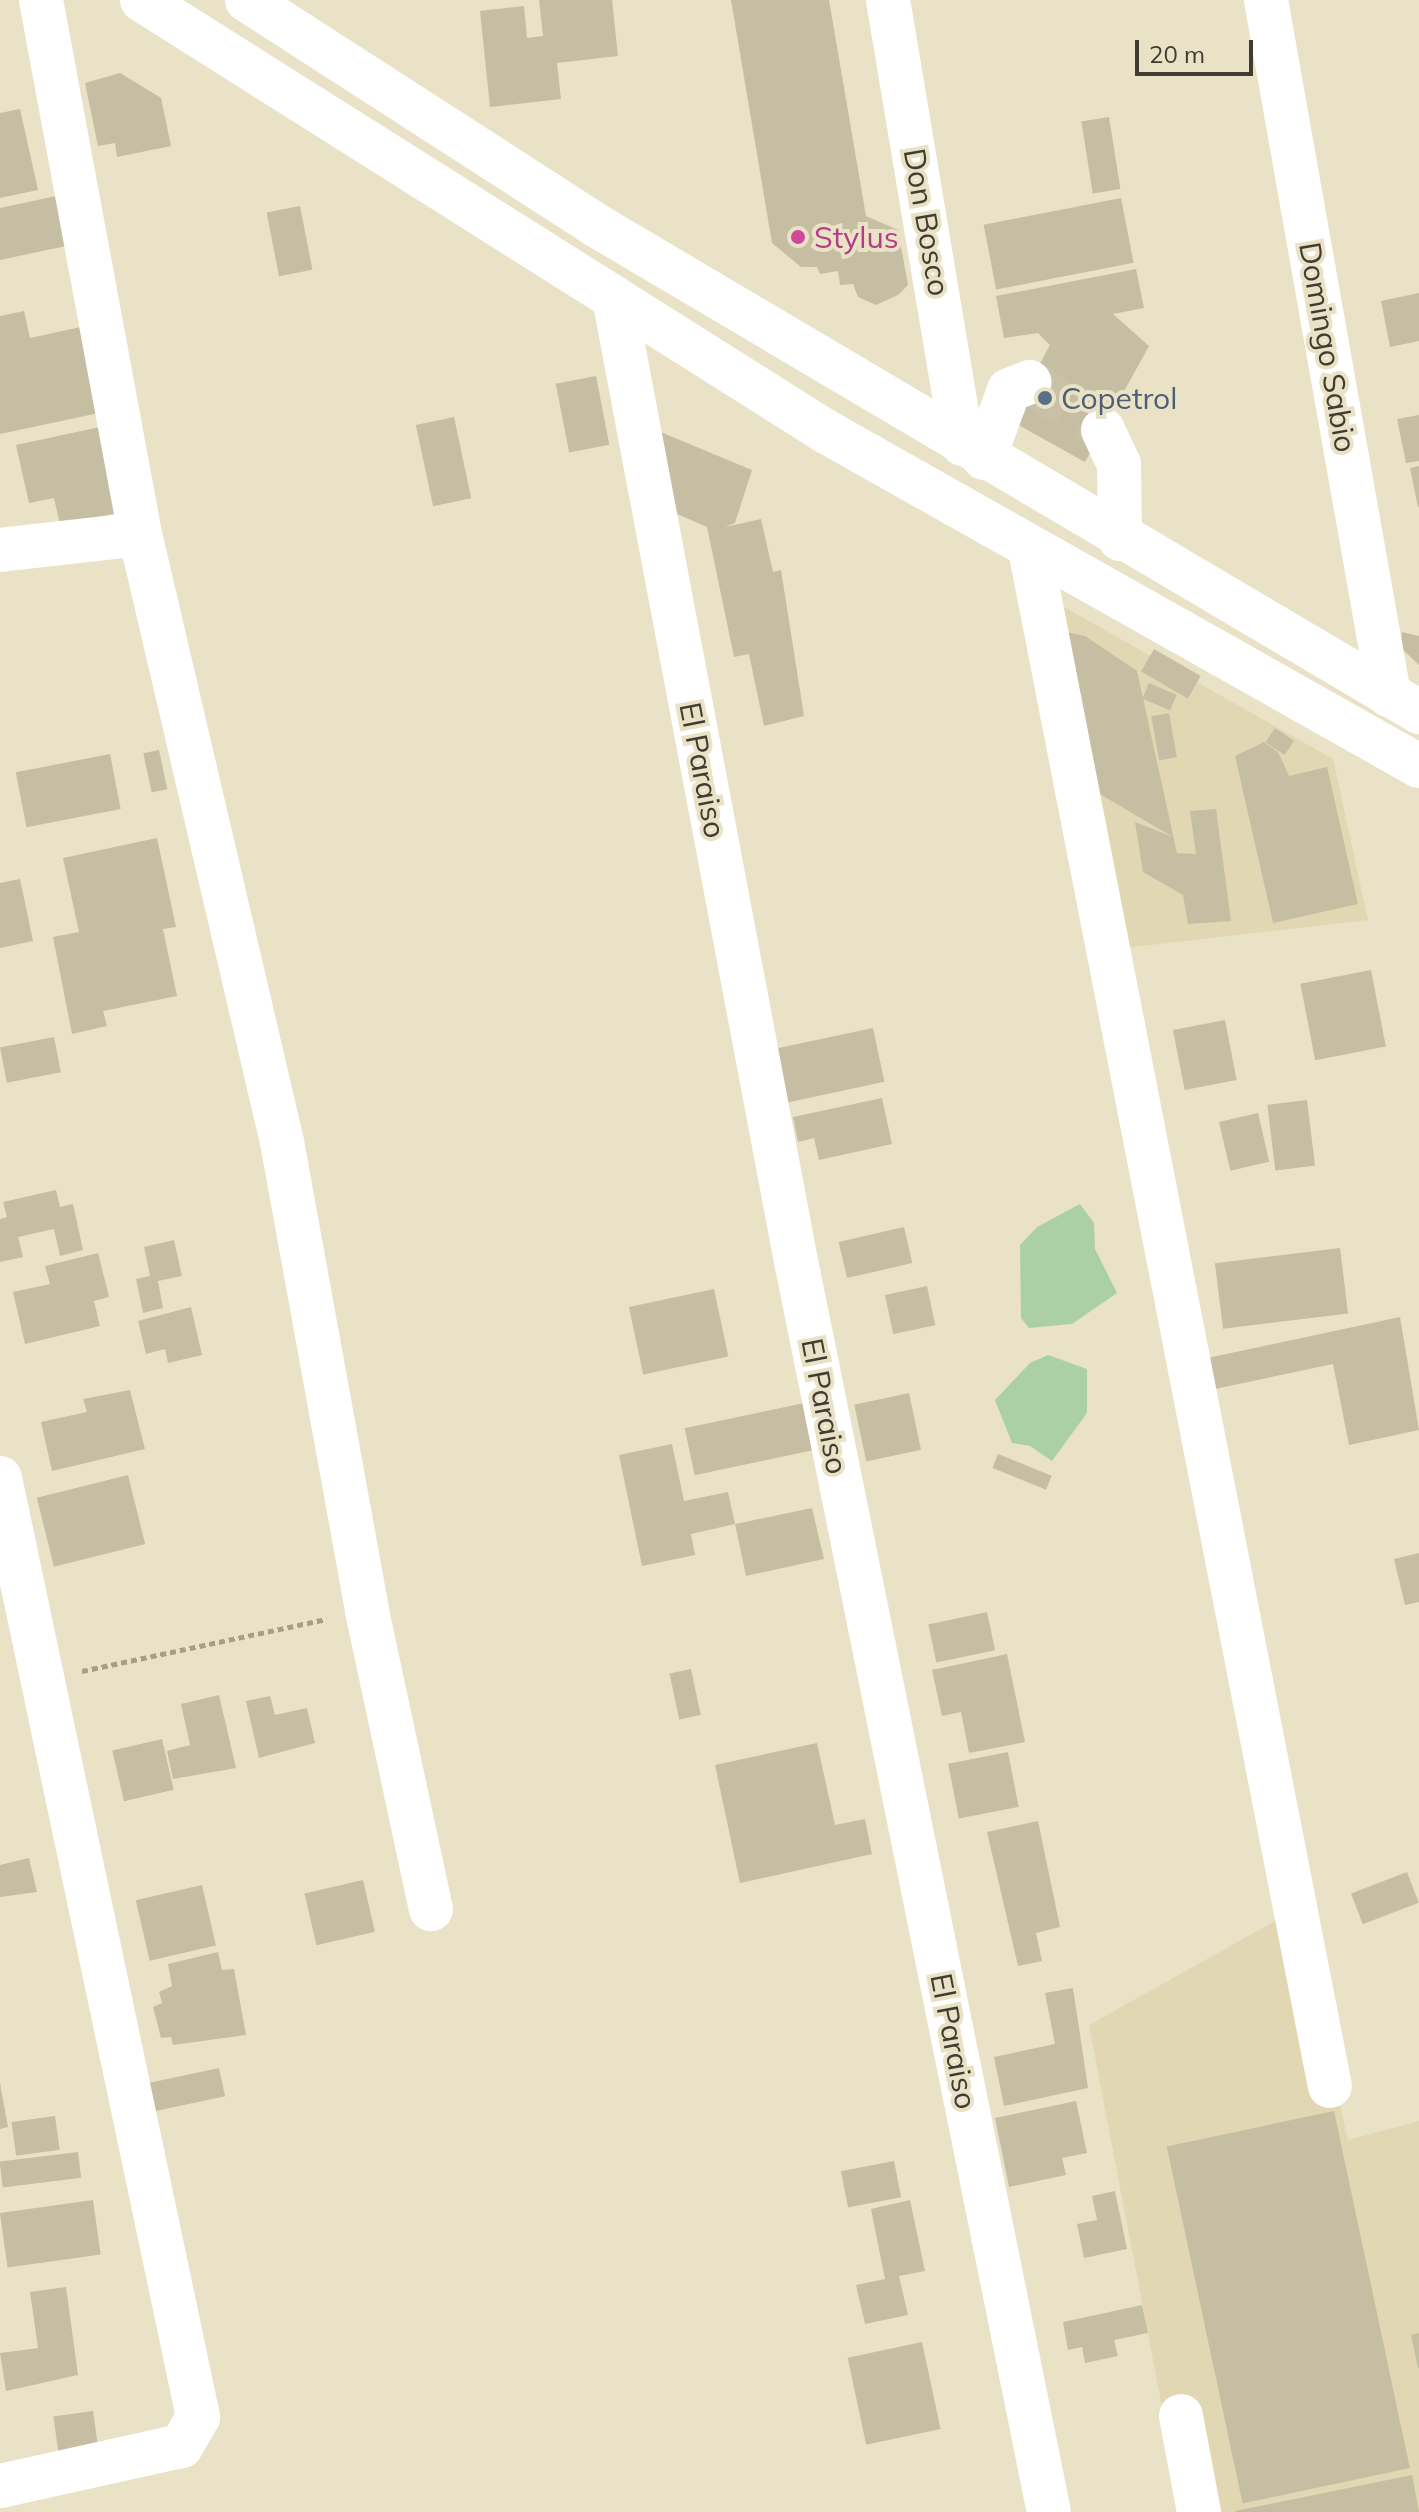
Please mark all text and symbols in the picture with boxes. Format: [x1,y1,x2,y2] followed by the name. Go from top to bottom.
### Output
[1139,24,1257,74] scale bar
[1149,39,1205,69] text: 20 m
[896,145,958,299] street label: Don Bosco
[814,219,899,255] place label: Stylus
[789,228,807,246] marker: Stylus
[1292,239,1364,455] street label: Domingo Sabio
[1061,380,1177,416] place label: Copetrol
[1036,389,1054,407] marker: Copetrol
[672,699,734,841] street label: El Paraiso
[794,1335,856,1477] street label: El Paraiso
[923,1970,985,2112] street label: El Paraiso

